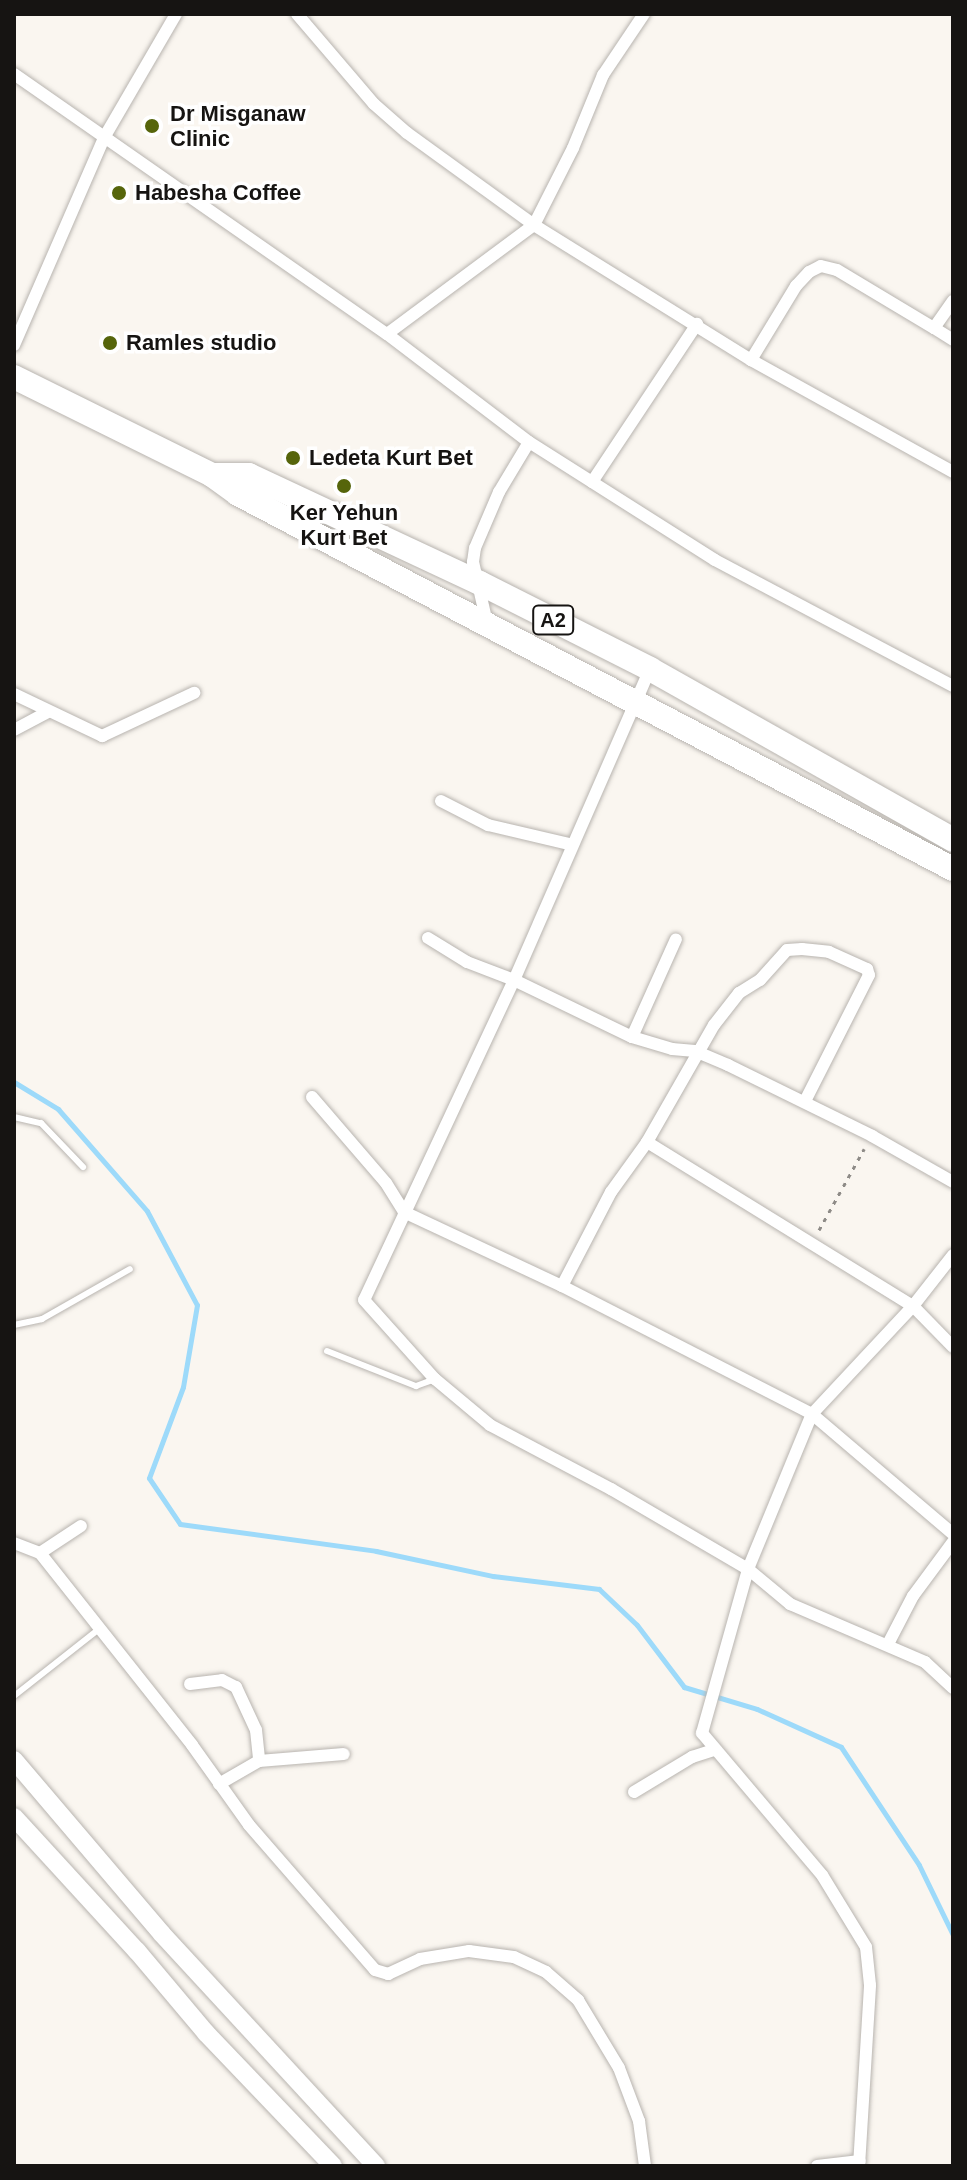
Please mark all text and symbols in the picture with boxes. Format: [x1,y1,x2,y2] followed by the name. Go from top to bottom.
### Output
[170,100,306,152] place label: Dr Misganaw Clinic
[141,115,163,137] marker: Dr Misganaw Clinic
[135,180,301,206] place label: Habesha Coffee
[110,184,128,202] marker: Habesha Coffee
[126,330,276,356] place label: Ramles studio
[101,334,119,352] marker: Ramles studio
[309,445,473,471] place label: Ledeta Kurt Bet
[284,449,302,467] marker: Ledeta Kurt Bet
[335,477,353,495] marker: Ker Yehun Kurt Bet
[290,499,398,550] place label: Ker Yehun Kurt Bet
[531,604,575,636] road number: A2

